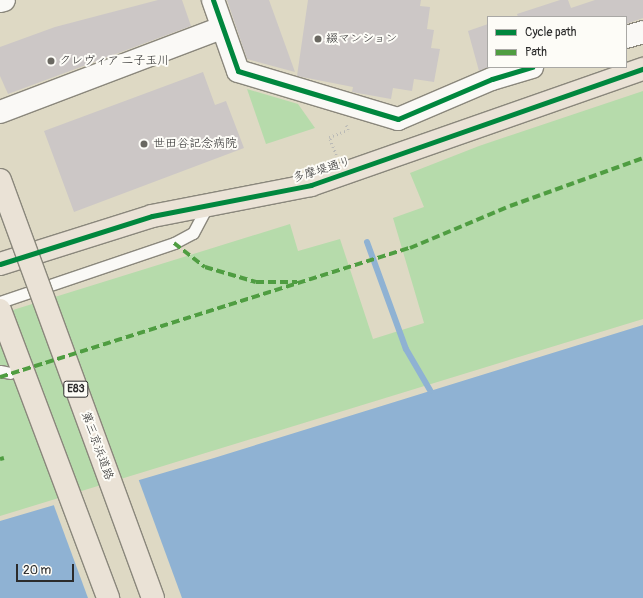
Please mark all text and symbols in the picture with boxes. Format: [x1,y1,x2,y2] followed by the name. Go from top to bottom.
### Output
[487,16,627,68] legend
[525,25,576,40] text: Cycle path
[326,32,398,46] place label: 綴マンション
[313,34,323,44] marker: 綴マンション
[525,45,547,60] text: Path
[59,54,170,68] place label: クレヴィア 二子玉川
[46,56,56,66] marker: クレヴィア 二子玉川
[153,137,237,151] place label: 世田谷記念病院
[138,138,150,150] marker: 世田谷記念病院
[291,154,353,186] street label: 多摩堤通り
[63,380,89,398] road number: E83
[78,410,116,482] street label: 第三京浜道路
[18,556,76,582] scale bar
[23,563,51,578] text: 20 m

